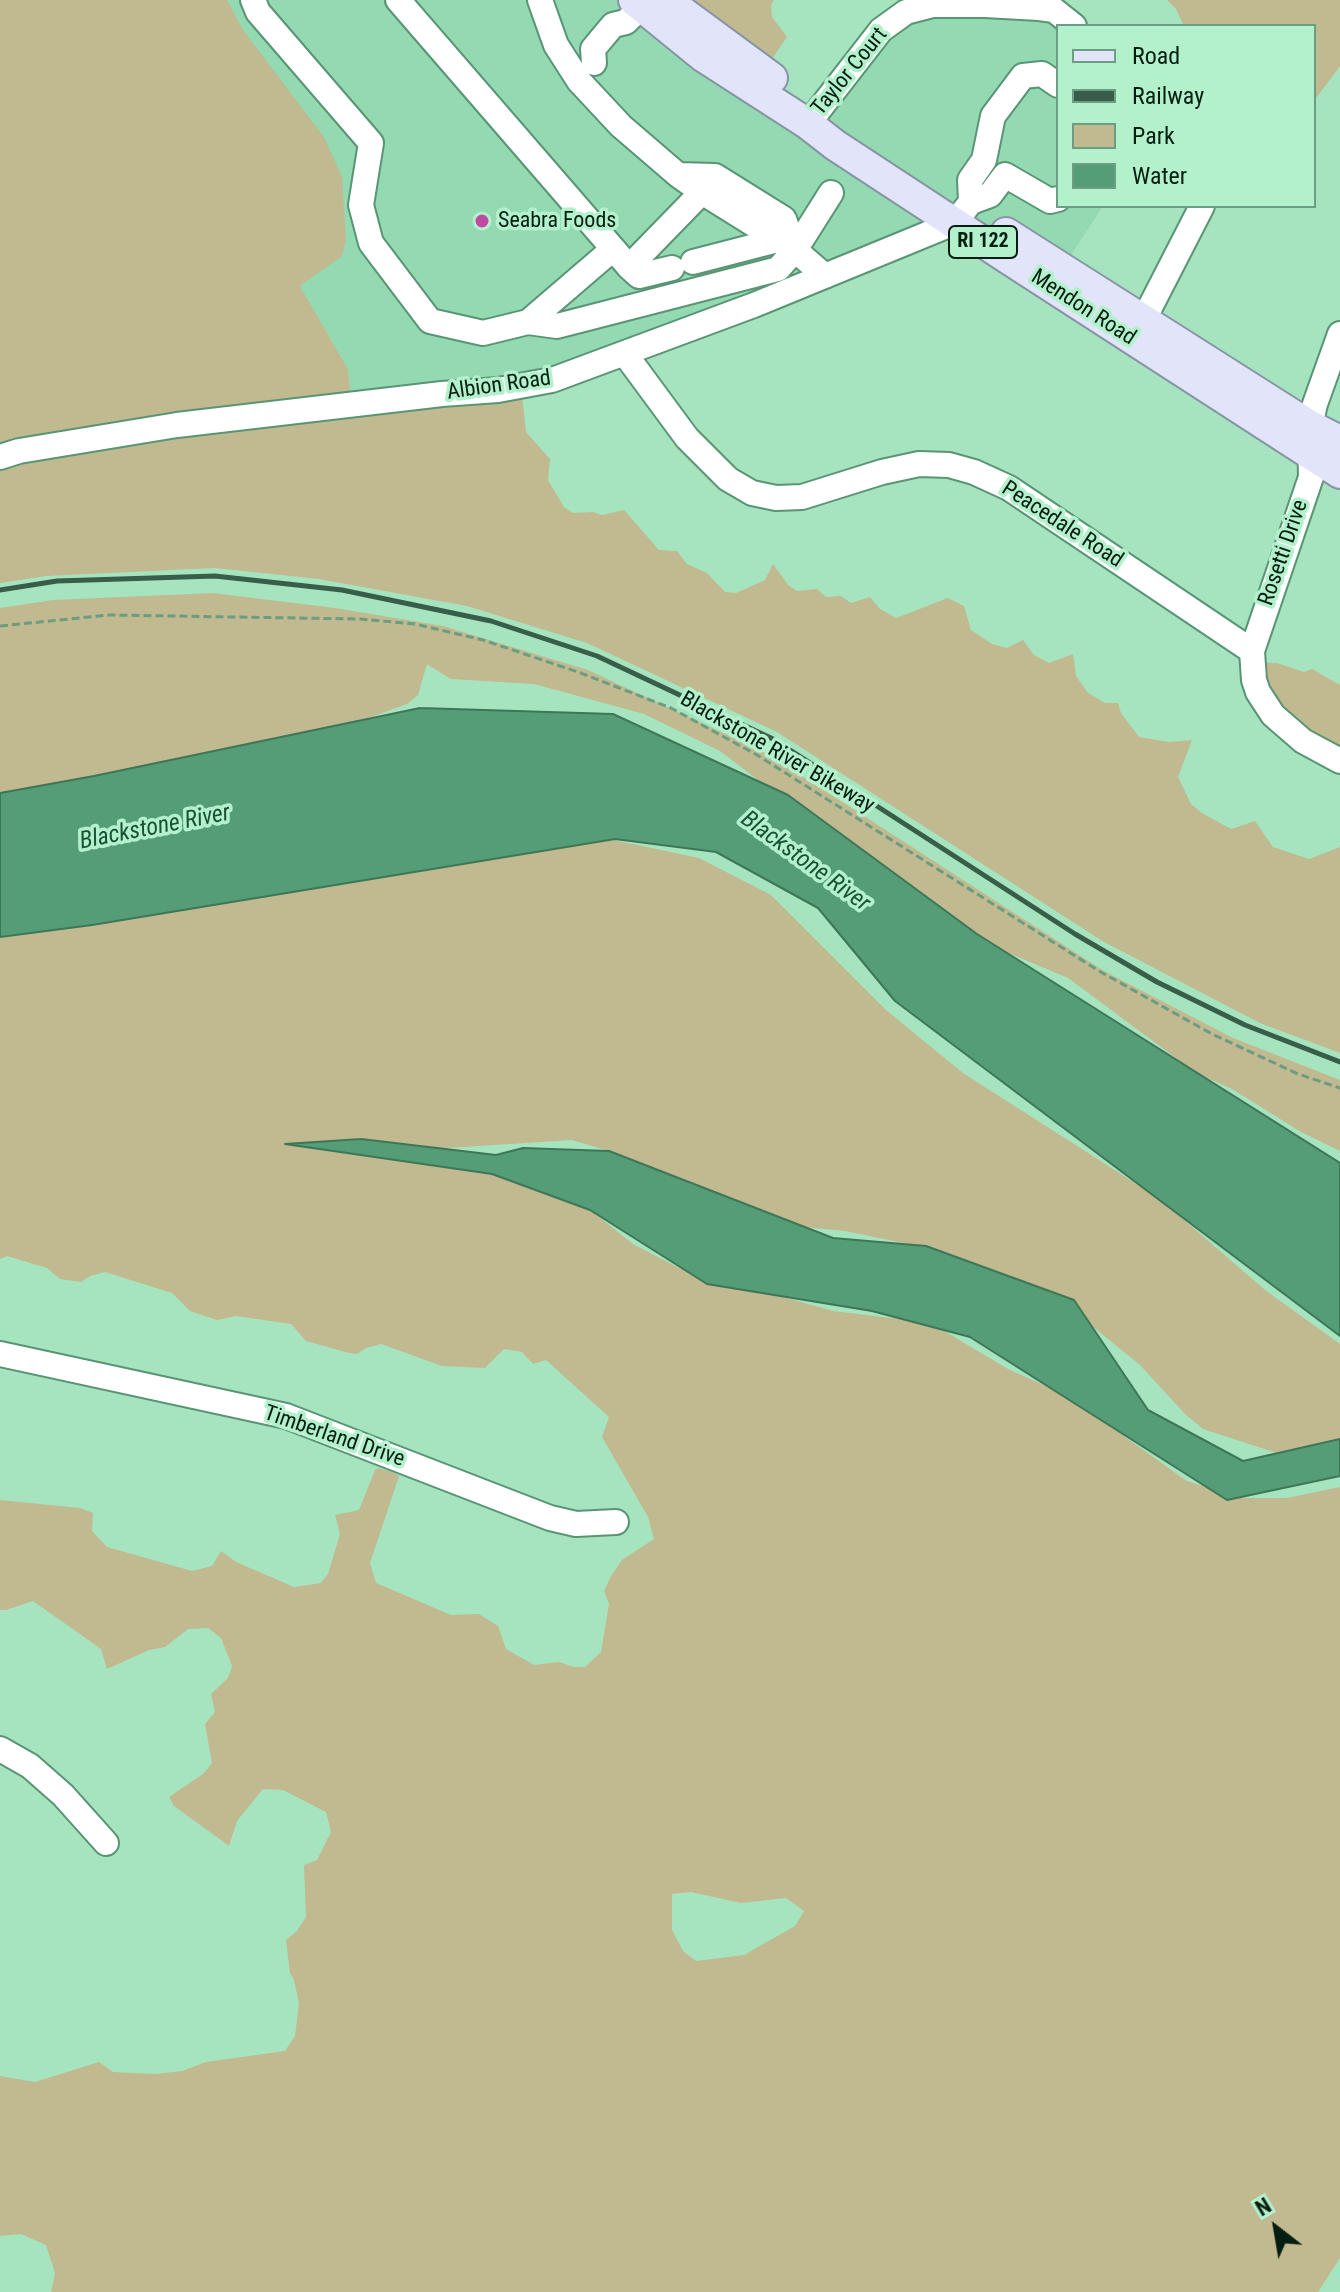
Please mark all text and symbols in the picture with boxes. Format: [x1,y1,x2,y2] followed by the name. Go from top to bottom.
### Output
[807,23,893,121] street label: Taylor Court
[1056,24,1316,208] legend
[1132,42,1180,70] text: Road
[1132,82,1204,110] text: Railway
[1132,122,1175,150] text: Park
[1132,162,1187,190] text: Water
[498,208,616,234] place label: Seabra Foods
[473,212,491,230] marker: Seabra Foods
[949,226,1017,258] road number: RI 122
[1026,264,1140,352] street label: Mendon Road
[445,366,553,406] street label: Albion Road
[996,476,1128,574] street label: Peacedale Road
[1254,497,1314,609] street label: Rosetti Drive
[675,687,879,819] street label: Blackstone River Bikeway
[77,799,233,857] water label: Blackstone River
[735,806,875,918] water label: Blackstone River
[260,1401,408,1473] street label: Timberland Drive
[1236,2188,1316,2268] north arrow
[1251,2193,1276,2221] text: N

